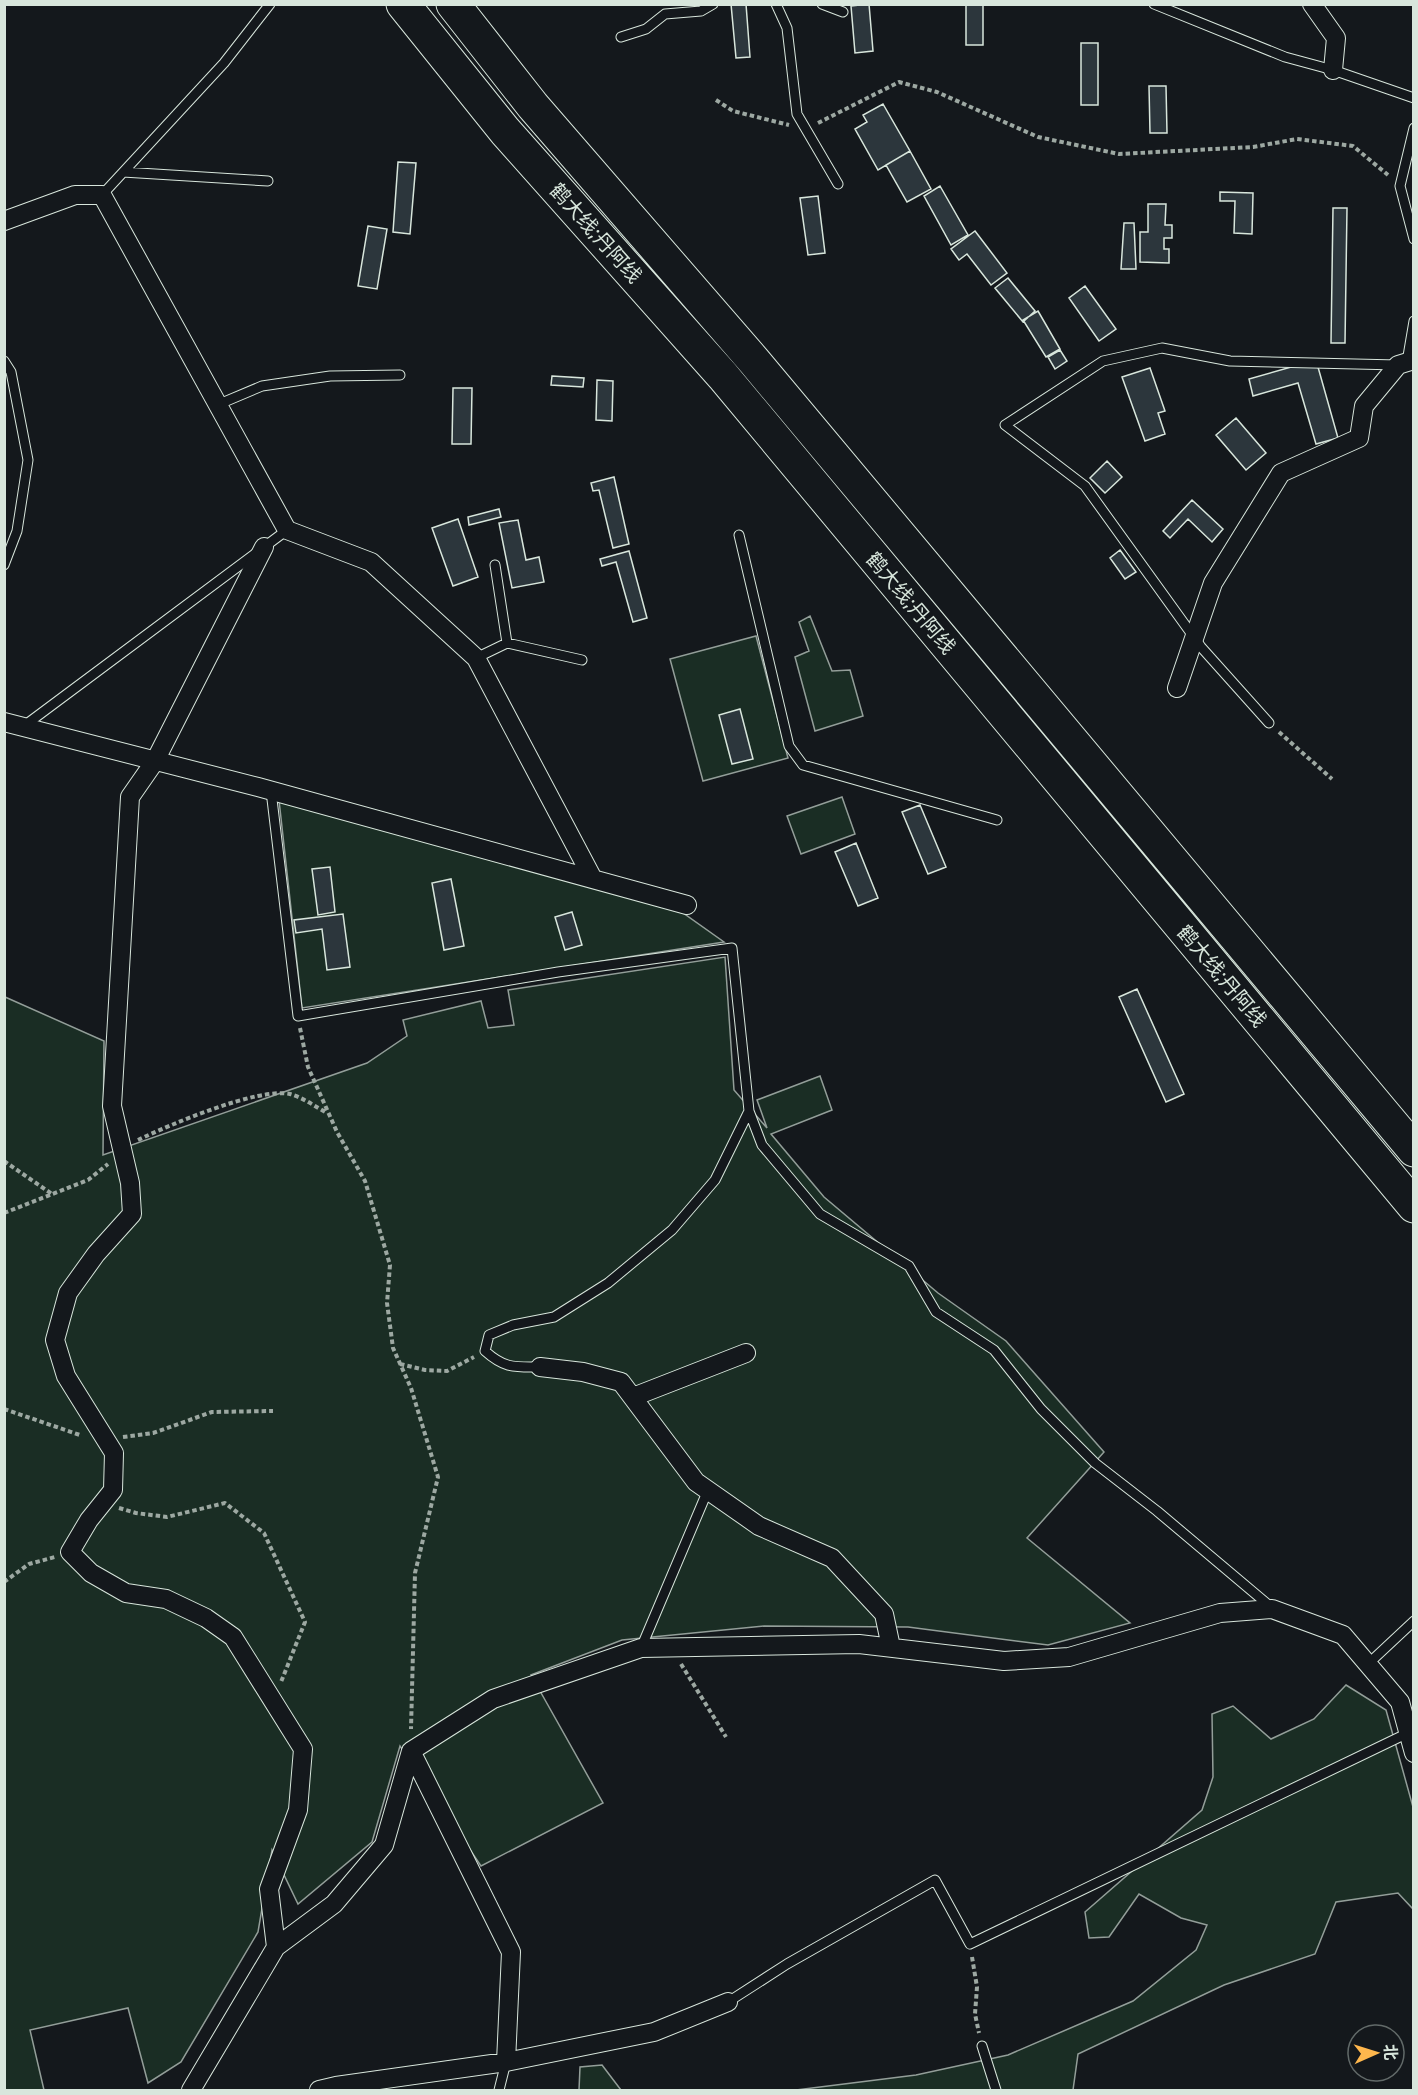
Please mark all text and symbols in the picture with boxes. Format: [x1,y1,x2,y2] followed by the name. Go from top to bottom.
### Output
[544,177,648,288] street label: 鹤大线;丹阿线
[861,546,962,659] street label: 鹤大线;丹阿线
[1172,919,1273,1032] street label: 鹤大线;丹阿线
[1346,2023,1406,2083] north arrow
[1380,2044,1402,2061] text: 北

